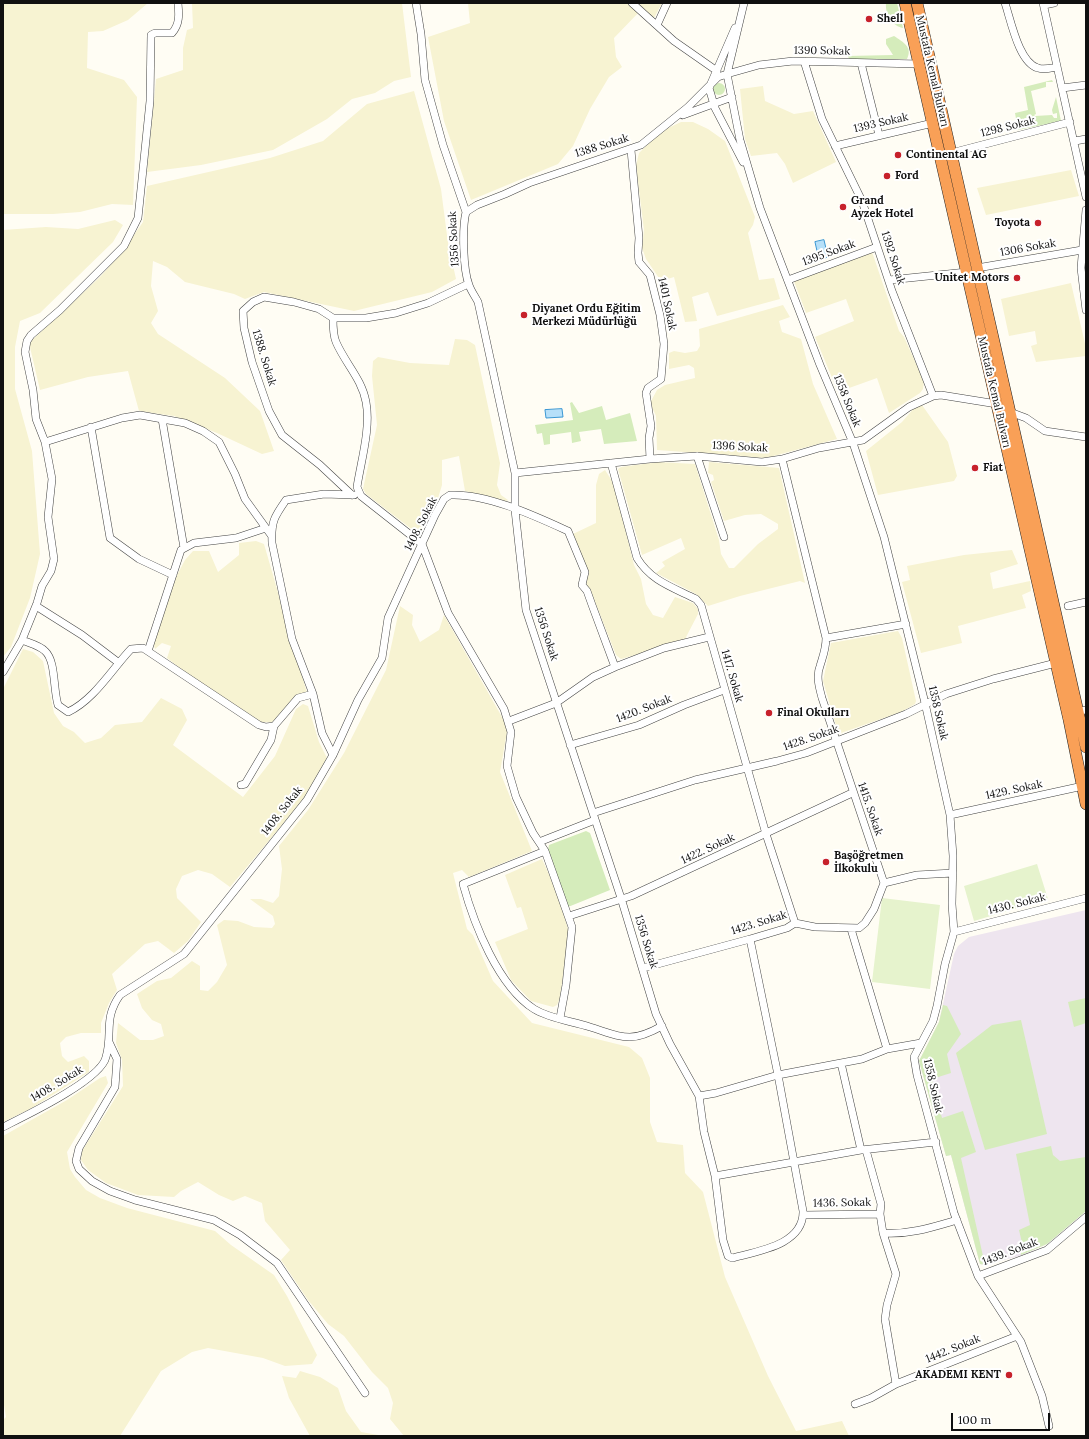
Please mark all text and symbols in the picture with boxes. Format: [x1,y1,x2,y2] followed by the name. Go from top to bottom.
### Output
[877,12,903,26] place label: Shell
[864,14,874,24] marker: Shell
[913,14,951,128] street label: Mustafa Kemal Bulvarı
[794,44,850,58] street label: 1390 Sokak
[852,110,910,136] street label: 1393 Sokak
[979,114,1037,140] street label: 1298 Sokak
[574,132,630,160] street label: 1388 Sokak
[906,148,987,162] place label: Continental AG
[893,150,903,160] marker: Continental AG
[895,169,919,183] place label: Ford
[882,171,892,181] marker: Ford
[851,194,914,220] place label: Grand Ayzek Hotel
[838,202,848,212] marker: Grand Ayzek Hotel
[446,211,462,267] street label: 1356 Sokak
[995,216,1030,230] place label: Toyota
[1033,218,1043,228] marker: Toyota
[878,230,908,286] street label: 1392 Sokak
[801,237,857,269] street label: 1395 Sokak
[999,237,1057,259] street label: 1306 Sokak
[934,271,1009,285] place label: Unitet Motors
[1012,273,1022,283] marker: Unitet Motors
[655,276,679,332] street label: 1401 Sokak
[532,302,641,328] place label: Diyanet Ordu Eğitim Merkezi Müdürlüğü
[519,310,529,320] marker: Diyanet Ordu Eğitim Merkezi Müdürlüğü
[249,328,279,388] street label: 1388. Sokak
[975,335,1013,449] street label: Mustafa Kemal Bulvarı
[831,373,863,429] street label: 1358 Sokak
[712,439,768,455] street label: 1396 Sokak
[983,461,1003,475] place label: Fiat
[970,463,980,473] marker: Fiat
[402,495,440,553] street label: 1408. Sokak
[531,606,561,662] street label: 1356 Sokak
[718,648,746,704] street label: 1417. Sokak
[925,685,951,741] street label: 1358 Sokak
[614,692,674,726] street label: 1420. Sokak
[777,706,849,720] place label: Final Okulları
[764,708,774,718] marker: Final Okulları
[782,722,840,754] street label: 1428. Sokak
[984,778,1044,802] street label: 1429. Sokak
[855,781,885,837] street label: 1415. Sokak
[259,784,305,838] street label: 1408. Sokak
[679,831,737,867] street label: 1422. Sokak
[834,849,903,875] place label: Başöğretmen İlkokulu
[821,857,831,867] marker: Başöğretmen İlkokulu
[987,891,1047,917] street label: 1430. Sokak
[730,908,788,938] street label: 1423. Sokak
[632,914,660,970] street label: 1356 Sokak
[920,1058,946,1114] street label: 1358 Sokak
[28,1063,86,1105] street label: 1408. Sokak
[813,1196,871,1210] street label: 1436. Sokak
[981,1235,1039,1269] street label: 1439. Sokak
[924,1332,982,1366] street label: 1442. Sokak
[915,1368,1001,1382] place label: AKADEMI KENT
[1004,1370,1014,1380] marker: AKADEMI KENT
[953,1405,1052,1431] scale bar
[958,1412,991,1427] text: 100 m

